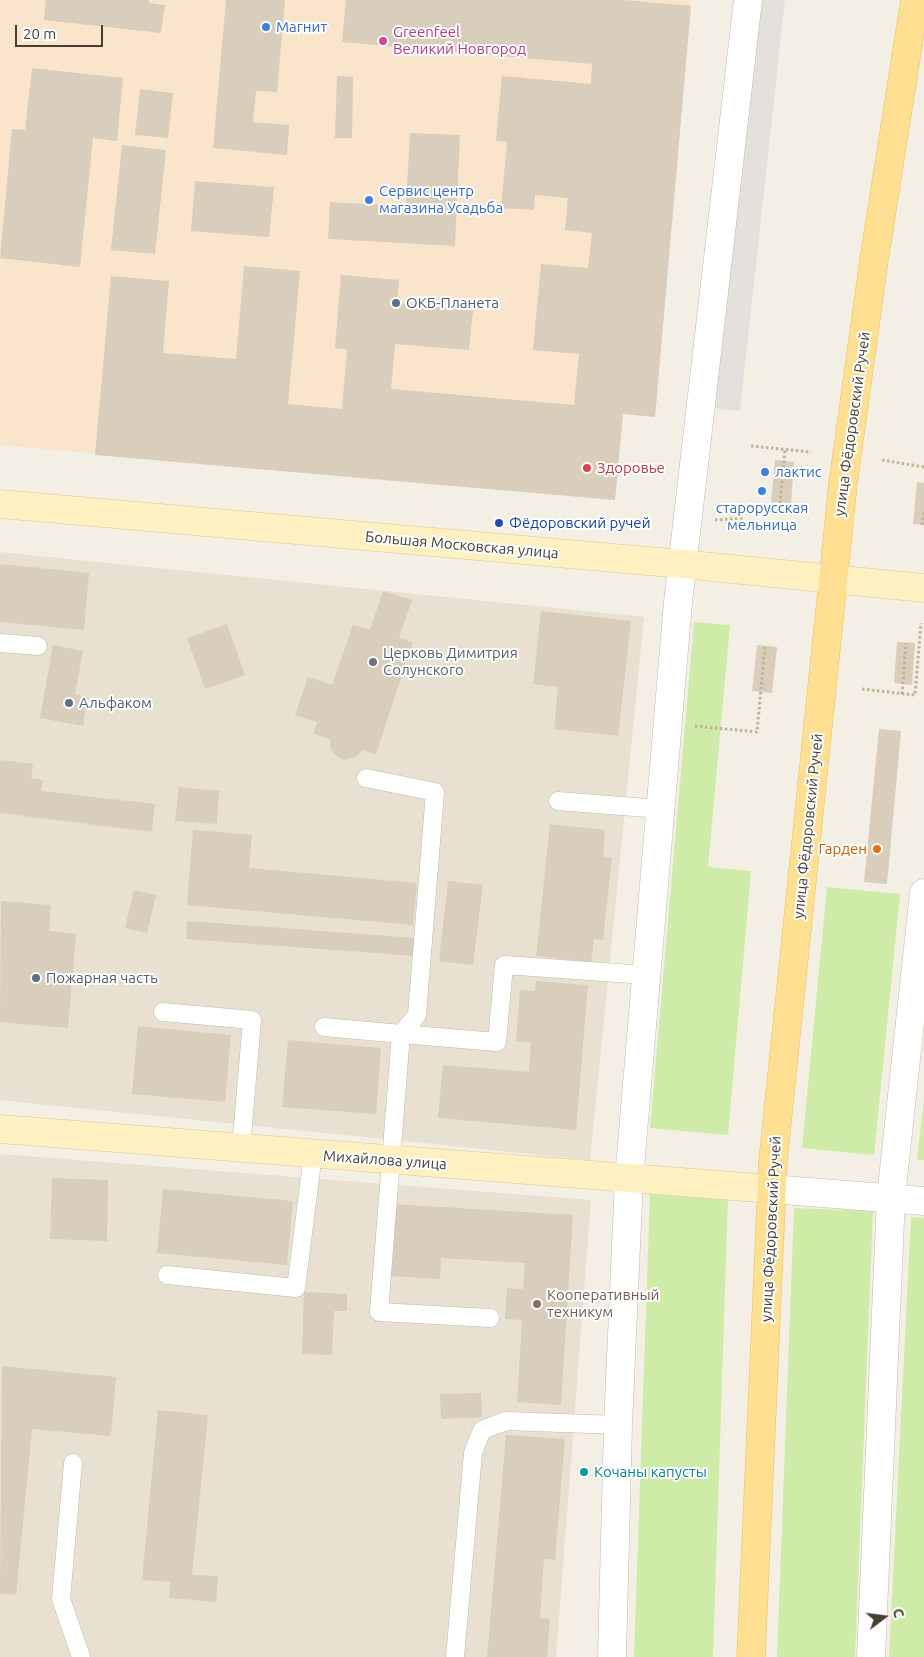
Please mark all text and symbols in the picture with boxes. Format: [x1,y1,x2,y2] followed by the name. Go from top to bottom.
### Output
[18,15,105,47] scale bar
[276,18,327,36] place label: Магнит
[260,21,272,33] marker: Магнит
[393,23,526,58] place label: Greenfeel Великий Новгород
[23,25,56,42] text: 20 m
[377,35,389,47] marker: Greenfeel Великий Новгород
[379,182,503,217] place label: Сервис центр магазина Усадьба
[363,194,375,206] marker: Сервис центр магазина Усадьба
[406,294,499,312] place label: ОКБ-Планета
[390,297,402,309] marker: ОКБ-Планета
[830,330,874,518] street label: улица Фёдоровский Ручей
[597,459,665,477] place label: Здоровье
[581,462,593,474] marker: Здоровье
[775,463,822,481] place label: лактис
[759,466,771,478] marker: лактис
[756,485,768,497] marker: старорусская мельница
[716,499,808,534] place label: старорусская мельница
[509,514,651,532] place label: Фёдоровский ручей
[493,517,505,529] marker: Фёдоровский ручей
[365,528,559,562] street label: Большая Московская улица
[383,644,518,679] place label: Церковь Димитрия Солунского
[367,656,379,668] marker: Церковь Димитрия Солунского
[79,694,152,712] place label: Альфаком
[63,697,75,709] marker: Альфаком
[789,732,827,920] street label: улица Фёдоровский Ручей
[819,840,867,858] place label: Гарден
[871,843,883,855] marker: Гарден
[46,969,158,987] place label: Пожарная часть
[30,972,42,984] marker: Пожарная часть
[757,1135,785,1323] street label: улица Фёдоровский Ручей
[322,1147,448,1173] street label: Михайлова улица
[547,1286,659,1321] place label: Кооперативный техникум
[531,1298,543,1310] marker: Кооперативный техникум
[594,1463,707,1481] place label: Кочаны капусты
[578,1466,590,1478] marker: Кочаны капусты
[859,1592,909,1642] north arrow
[890,1607,907,1620] text: С

